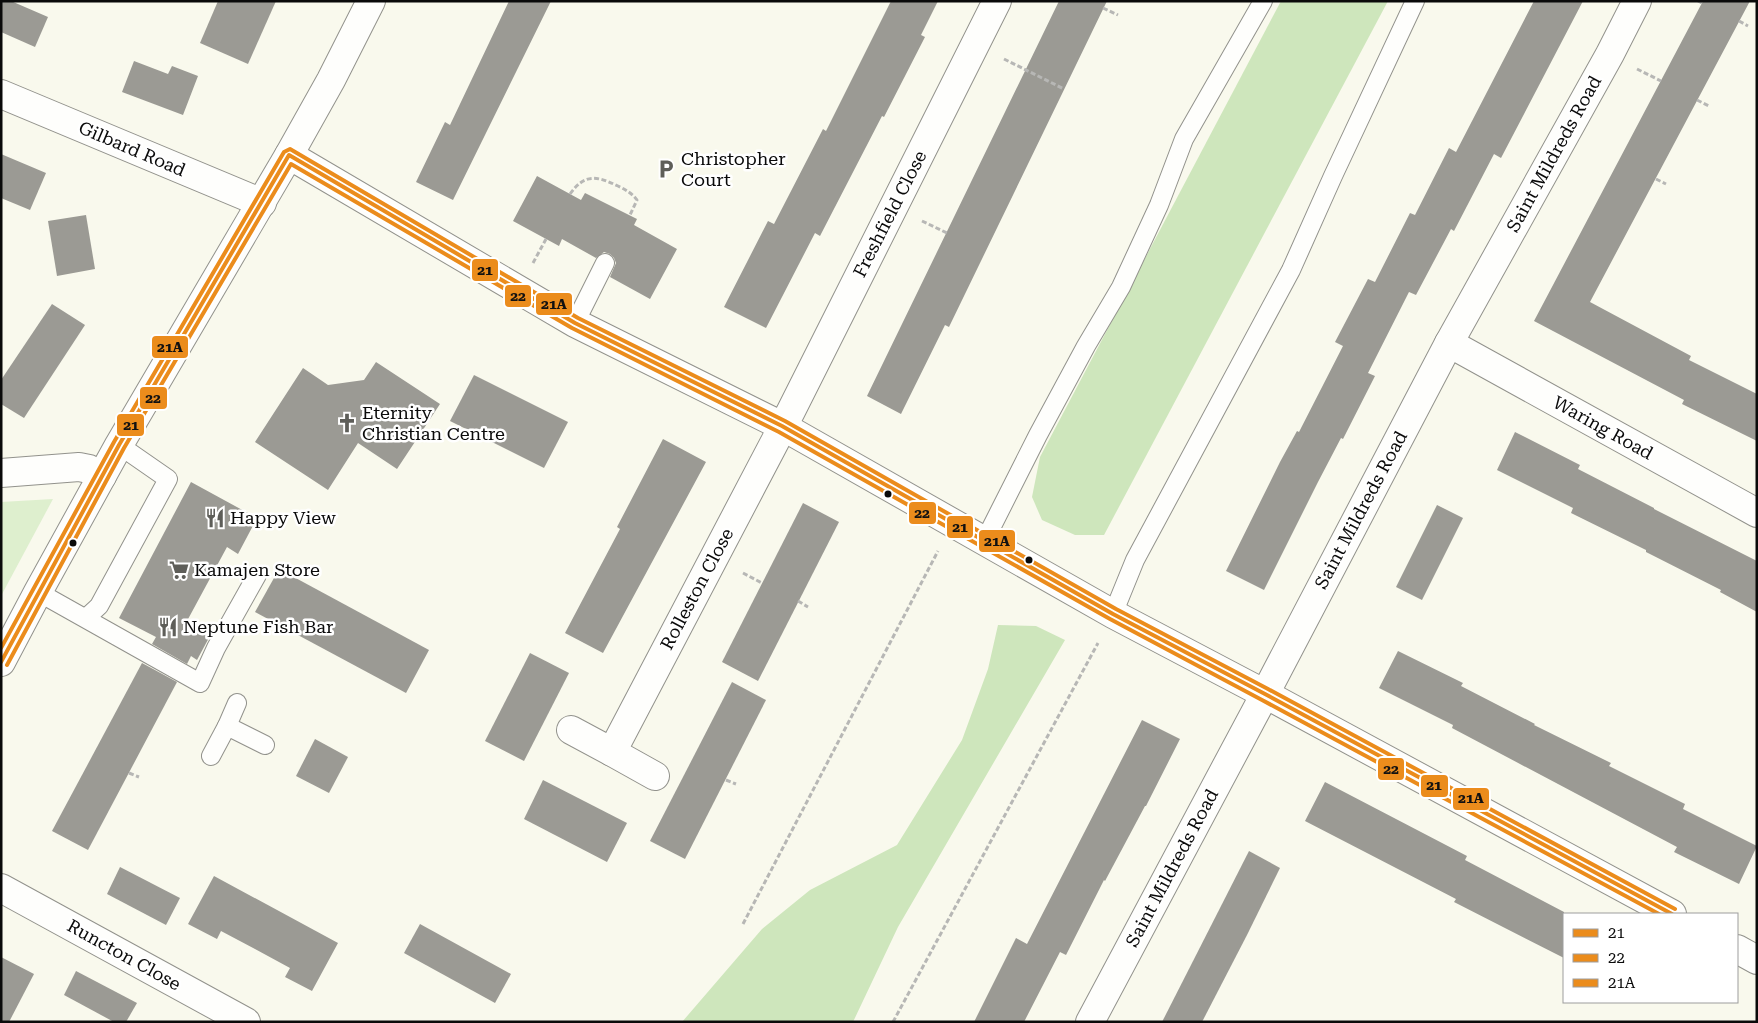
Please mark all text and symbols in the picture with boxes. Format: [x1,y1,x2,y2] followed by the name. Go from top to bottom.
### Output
[1502,71,1606,236] street label: Saint Mildreds Road
[76,117,189,181] street label: Gilbard Road
[849,147,931,281] street label: Freshfield Close
[681,148,786,190] place label: Christopher Court
[655,158,677,180] parking icon: Christopher Court
[471,258,499,282] line badge: 21
[477,262,493,278] text: 21
[504,284,532,308] line badge: 22
[510,288,526,304] text: 22
[535,292,573,316] line badge: 21A
[541,296,567,312] text: 21A
[151,335,189,359] line badge: 21A
[157,339,183,355] text: 21A
[139,386,168,410] line badge: 22
[145,390,161,406] text: 22
[1550,391,1657,464] street label: Waring Road
[362,402,505,444] place label: Eternity Christian Centre
[336,412,358,434] church icon: Eternity Christian Centre
[116,413,145,437] line badge: 21
[123,417,139,433] text: 21
[1310,427,1411,592] street label: Saint Mildreds Road
[883,489,893,499] unlabelled marker
[908,501,937,525] line badge: 22
[914,505,930,521] text: 22
[204,507,226,529] restaurant icon: Happy View
[230,507,336,528] place label: Happy View
[946,515,974,539] line badge: 21
[952,519,968,535] text: 21
[656,524,737,653] street label: Rolleston Close
[978,529,1016,553] line badge: 21A
[984,533,1010,549] text: 21A
[68,538,78,548] unlabelled marker
[1024,555,1034,565] unlabelled marker
[168,559,190,581] supermarket icon: Kamajen Store
[194,559,320,580] place label: Kamajen Store
[157,616,179,638] restaurant icon: Neptune Fish Bar
[183,616,333,637] place label: Neptune Fish Bar
[1377,757,1405,781] line badge: 22
[1383,761,1399,777] text: 22
[1420,774,1449,798] line badge: 21
[1426,777,1442,793] text: 21
[1121,785,1222,950] street label: Saint Mildreds Road
[1452,787,1490,811] line badge: 21A
[1458,790,1484,806] text: 21A
[1563,913,1738,1003] legend
[64,915,185,995] street label: Runcton Close
[1608,924,1625,942] text: 21
[1608,949,1625,967] text: 22
[1608,974,1636,992] text: 21A

